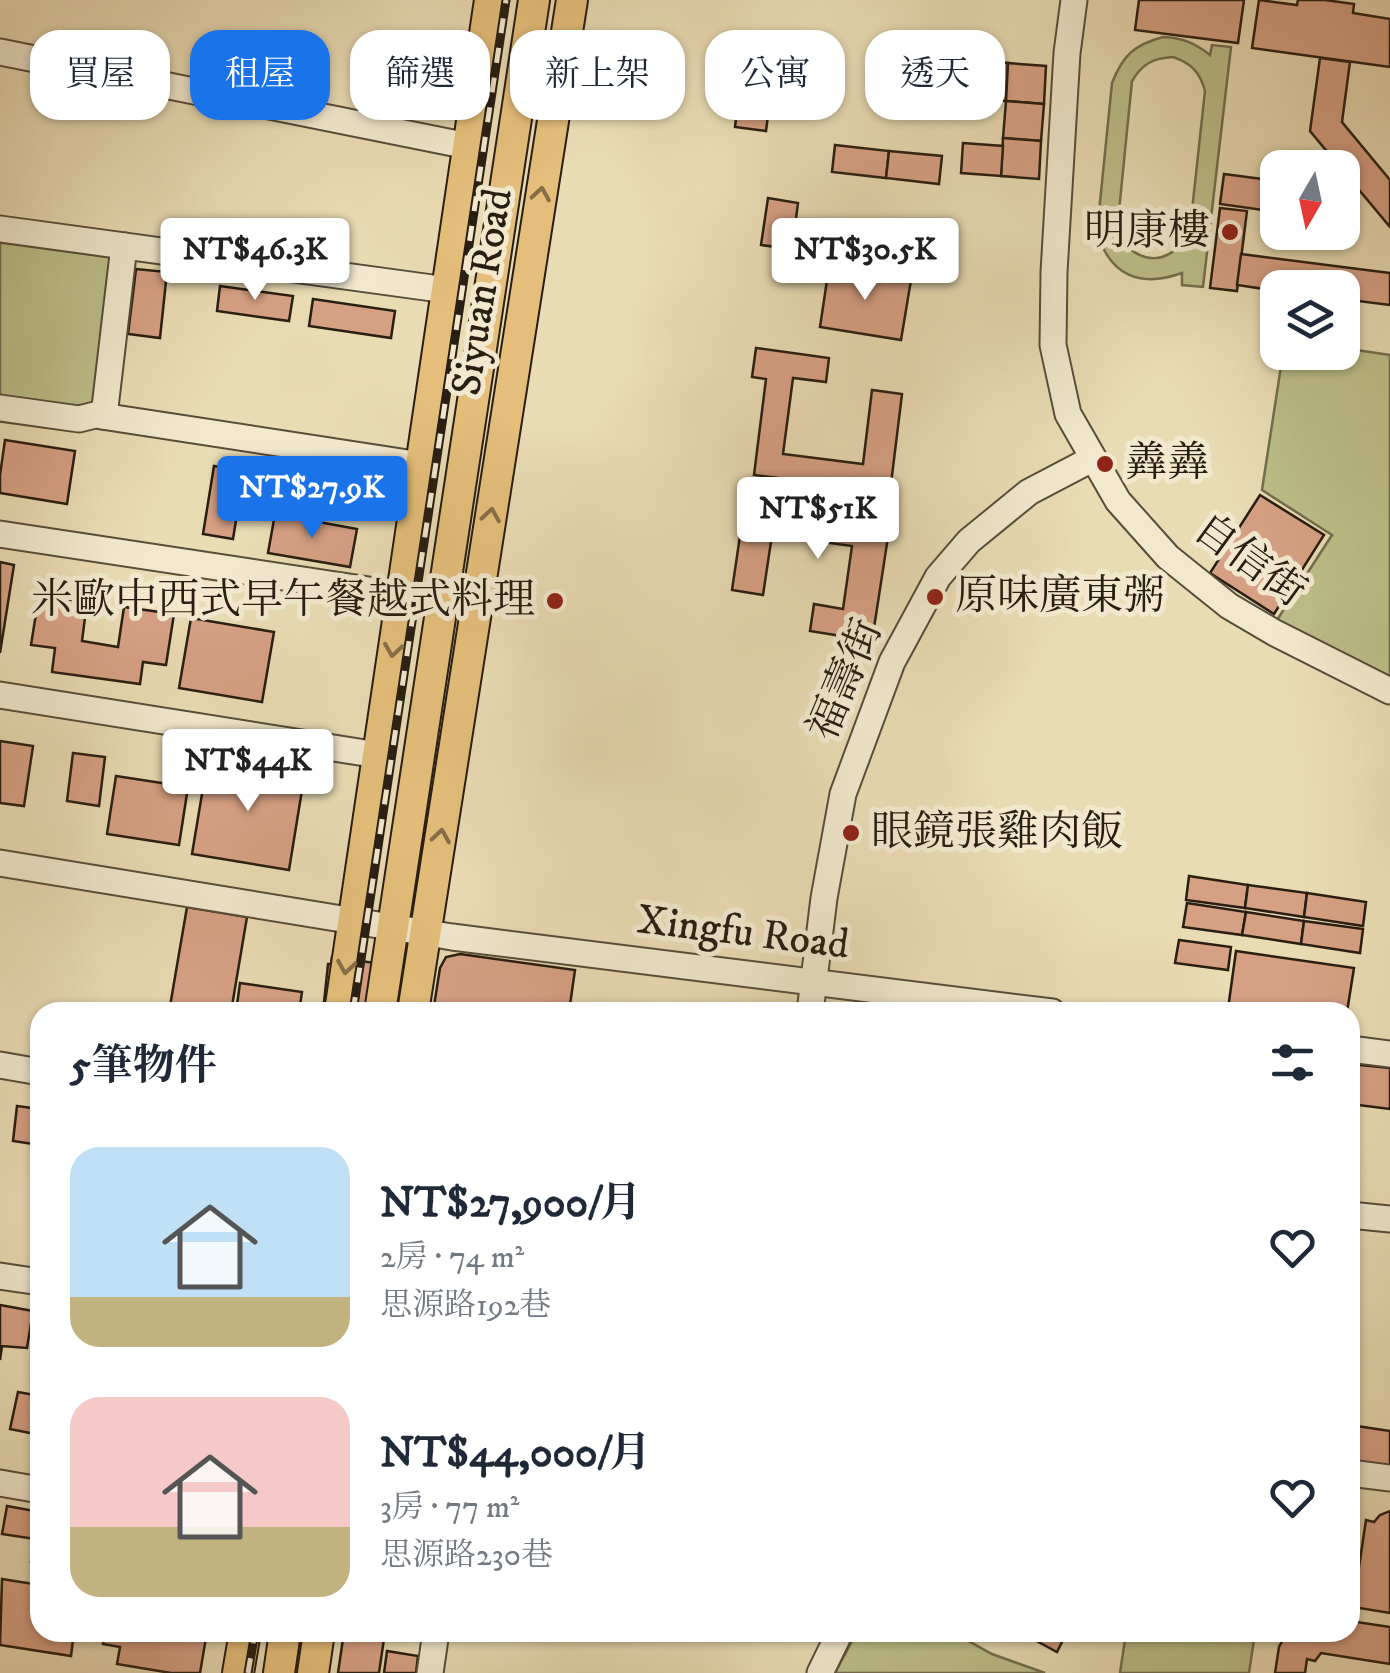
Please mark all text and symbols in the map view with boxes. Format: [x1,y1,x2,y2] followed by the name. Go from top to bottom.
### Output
[30,30,170,120] chip: 買屋
[190,30,330,120] chip: 租屋
[350,30,490,120] chip: 篩選
[510,30,685,120] chip: 新上架
[705,30,845,120] chip: 公寓
[865,30,1005,120] chip: 透天
[1260,150,1360,250] north arrow
[1260,150,1360,370] map controls
[441,185,525,399] street label: Siyuan Road
[530,186,551,203] one-way arrow
[1084,206,1210,258] place label: 明康樓
[152,218,358,303] pin: NT$46.3K
[762,218,968,303] pin: NT$30.5K
[1219,221,1241,243] marker: 明康樓
[182,230,328,270] text: NT$46.3K
[794,230,936,270] text: NT$30.5K
[1260,270,1360,370] button: layers
[1125,438,1209,490] place label: 羴羴
[1094,453,1116,475] marker: 羴羴
[209,456,415,541] pin: NT$27.9K
[239,468,385,508] text: NT$27.9K
[737,477,899,562] pin: NT$51K
[759,489,877,529] text: NT$51K
[1183,503,1315,619] street label: 自信街
[480,507,501,524] one-way arrow
[955,571,1165,623] place label: 原味廣東粥
[31,575,535,627] place label: 米歐中西式早午餐越式料理
[924,586,946,608] marker: 原味廣東粥
[544,590,566,612] marker: 米歐中西式早午餐越式料理
[797,612,895,748] street label: 福壽街
[384,642,405,659] one-way arrow
[167,729,329,814] pin: NT$44K
[184,741,312,781] text: NT$44K
[871,807,1123,859] place label: 眼鏡張雞肉飯
[840,822,862,844] marker: 眼鏡張雞肉飯
[429,828,450,845] one-way arrow
[634,894,852,972] street label: Xingfu Road
[337,959,358,975] one-way arrow
[1265,1035,1320,1090] icon: filters
[70,1041,217,1093] text: 5筆物件
[380,1178,642,1230] text: NT$27,900/月
[150,1187,270,1307] icon: home
[1265,1220,1320,1275] icon: heart
[380,1238,524,1278] text: 2房 · 74 m²
[380,1286,551,1326] text: 思源路192巷
[380,1428,651,1480] text: NT$44,000/月
[150,1437,270,1557] icon: home
[1265,1470,1320,1525] icon: heart
[380,1488,519,1528] text: 3房 · 77 m²
[380,1536,553,1576] text: 思源路230巷

